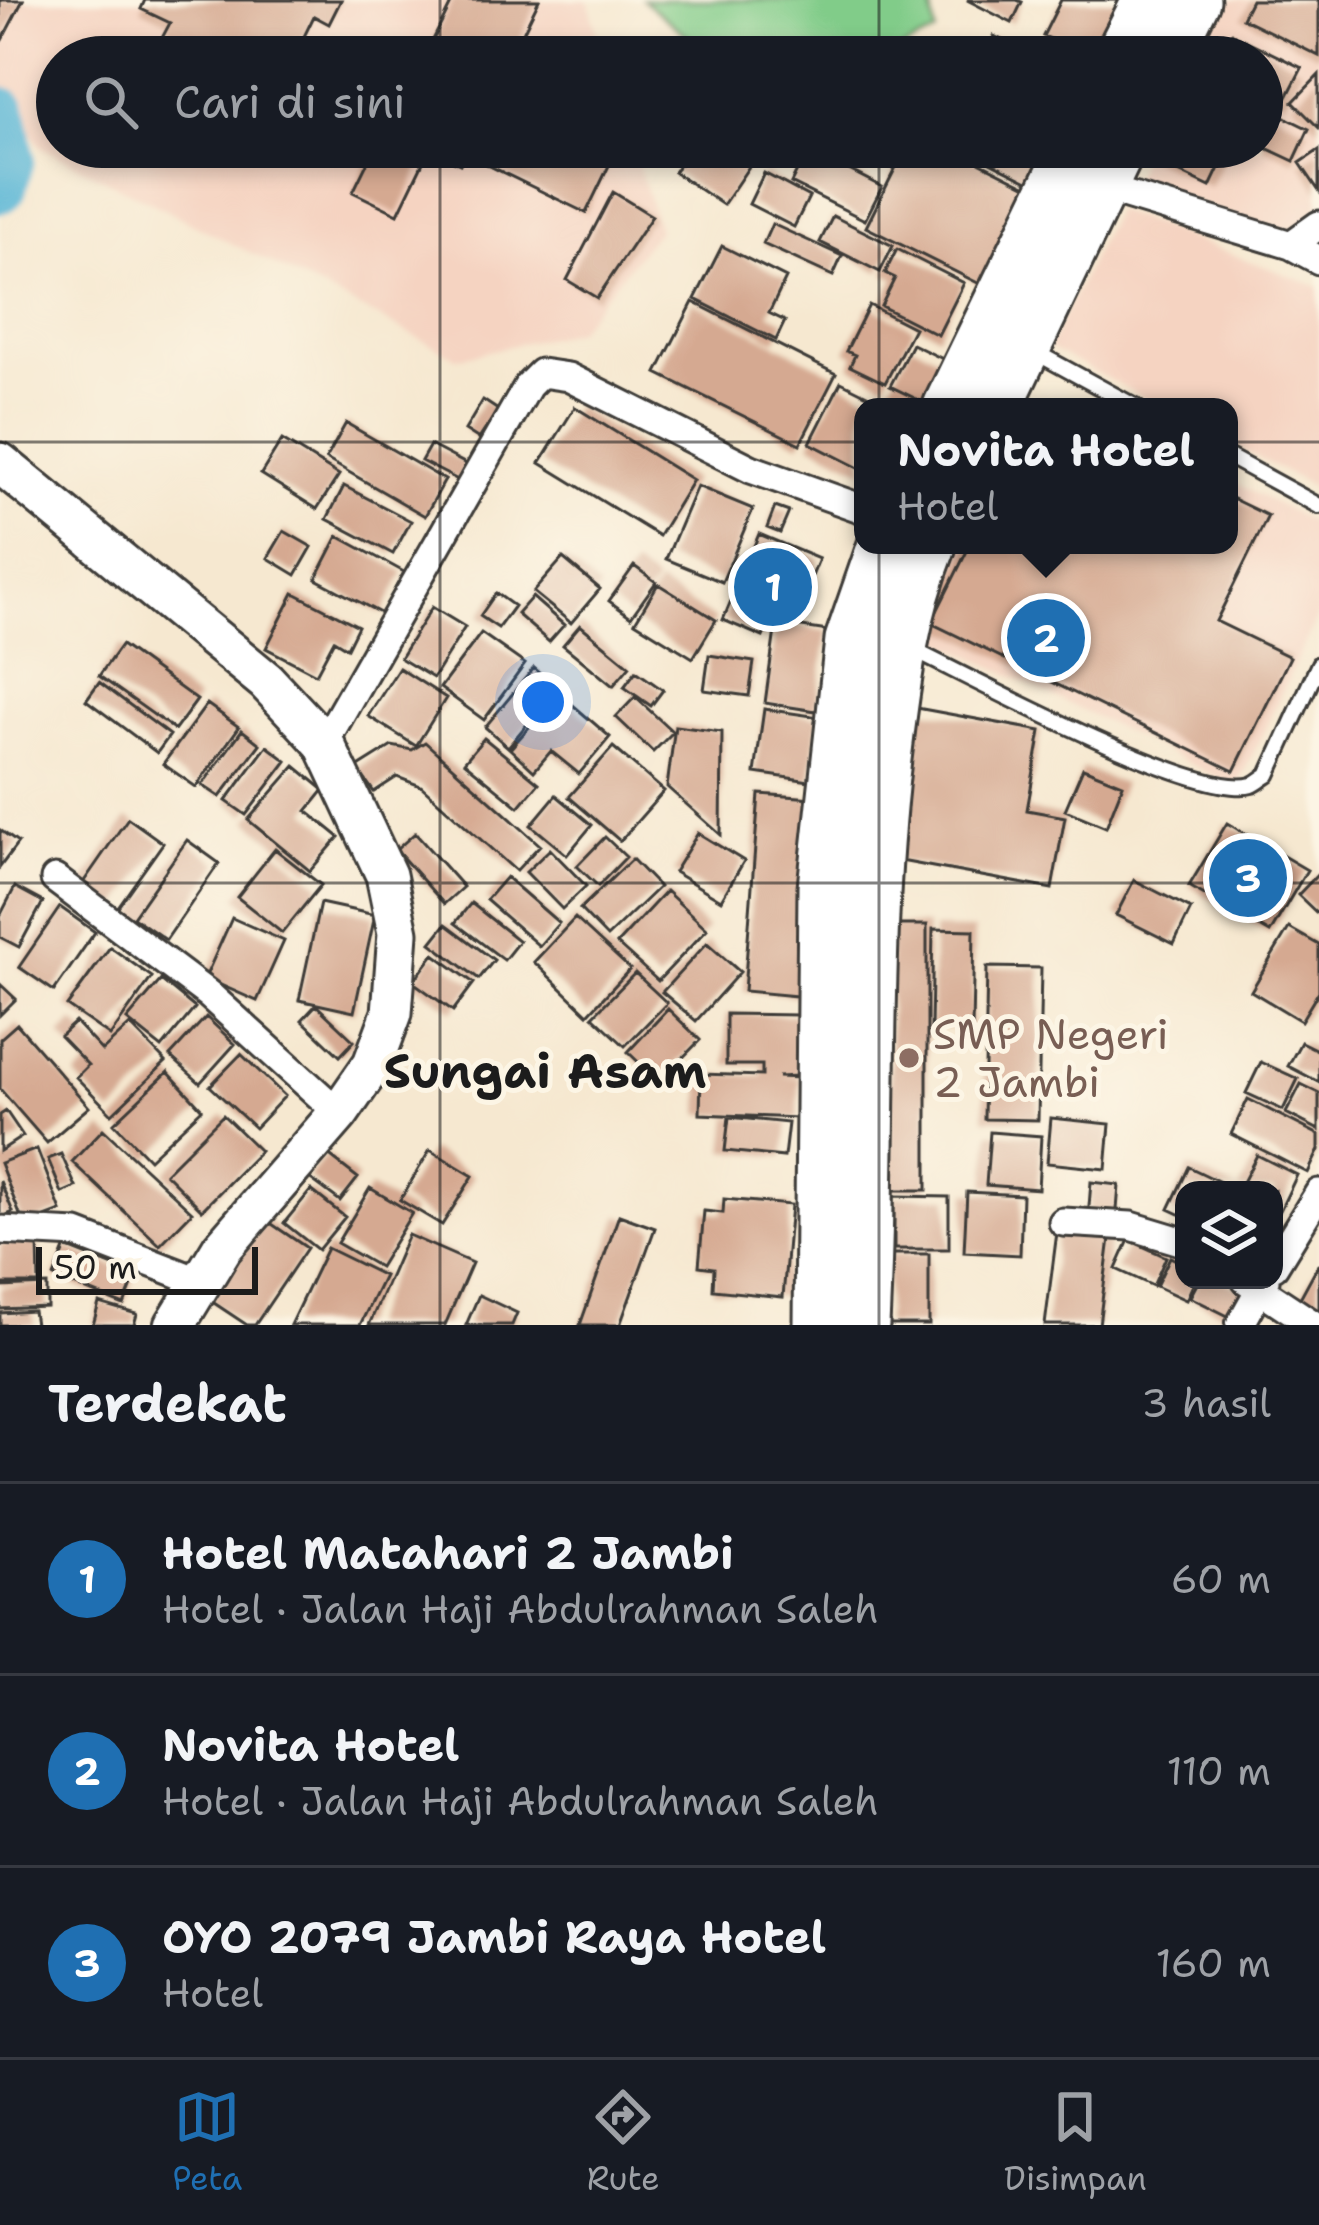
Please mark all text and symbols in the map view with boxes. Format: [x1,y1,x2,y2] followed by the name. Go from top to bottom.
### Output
[36,36,1283,168] search box
[78,69,144,135] icon: search
[174,72,406,132] text: Cari di sini
[854,398,1238,554] popup
[897,420,1195,480] text: Novita Hotel
[897,480,998,532] text: Hotel
[734,542,812,632] pin: 1
[1007,593,1085,683] pin: 2
[513,672,573,732] your location
[1209,833,1287,923] pin: 3
[933,1006,1169,1110] place label: SMP Negeri 2 Jambi
[384,1039,706,1103] district label: Sungai Asam
[896,1045,922,1071] marker: SMP Negeri 2 Jambi
[1175,1181,1283,1289] map controls
[1175,1181,1283,1289] button: layers
[36,1241,258,1294] scale bar
[54,1245,137,1290] text: 50 m
[48,1369,287,1437] text: Terdekat
[1141,1377,1271,1429] text: 3 hasil
[162,1523,734,1583] text: Hotel Matahari 2 Jambi
[78,1553,96,1605] text: 1
[1171,1553,1271,1605] text: 60 m
[162,1583,879,1635] text: Hotel · Jalan Haji Abdulrahman Saleh
[162,1715,459,1775] text: Novita Hotel
[73,1745,101,1797] text: 2
[1167,1745,1271,1797] text: 110 m
[162,1775,879,1827] text: Hotel · Jalan Haji Abdulrahman Saleh
[162,1907,826,1967] text: OYO 2079 Jambi Raya Hotel
[73,1937,101,1989] text: 3
[1156,1937,1271,1989] text: 160 m
[162,1967,263,2019] text: Hotel
[172,2084,242,2201] tab: Peta
[587,2084,660,2201] tab: Rute
[1004,2084,1147,2201] tab: Disimpan

